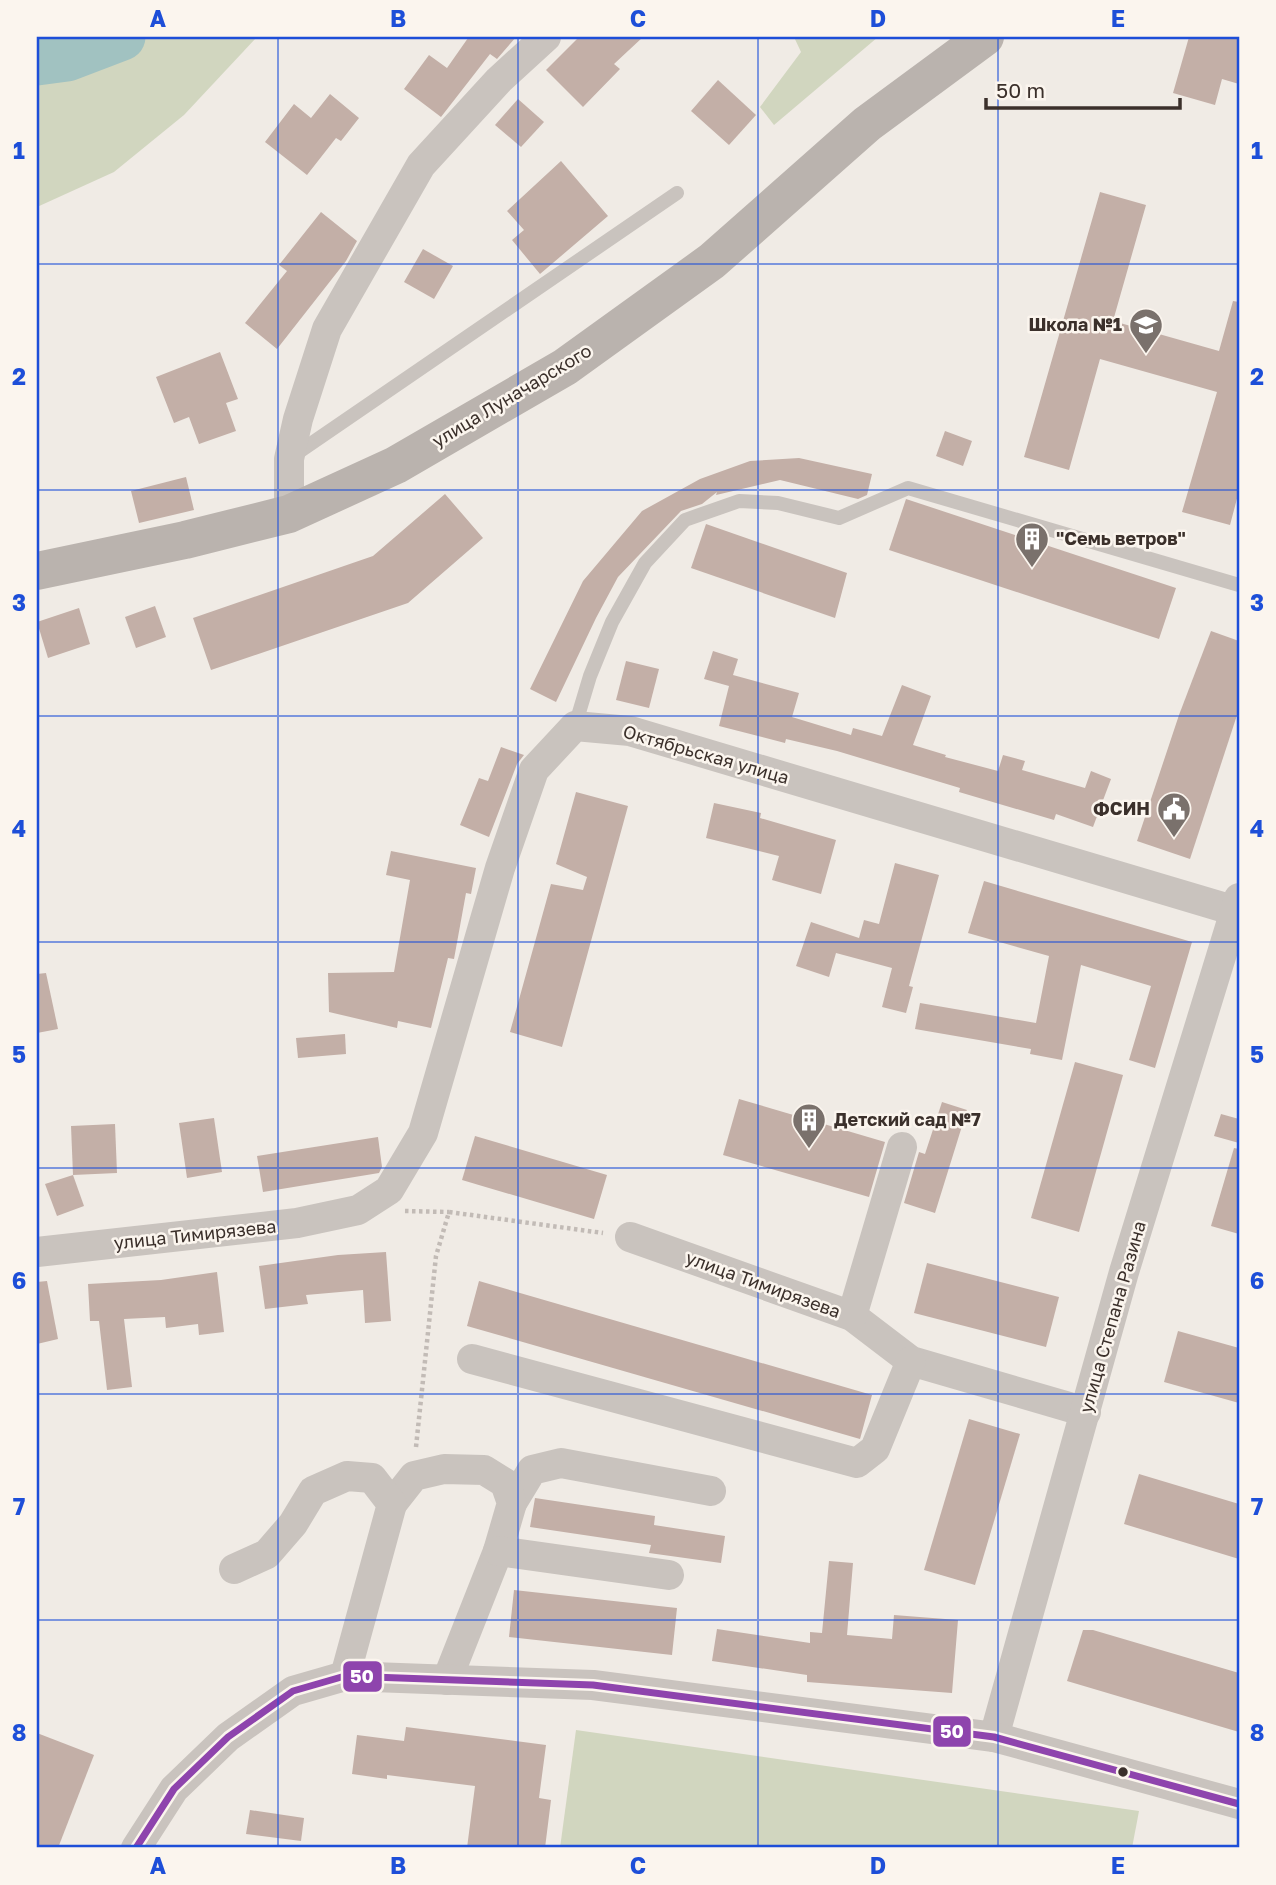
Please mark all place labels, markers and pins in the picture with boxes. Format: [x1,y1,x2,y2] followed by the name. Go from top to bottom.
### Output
[1127,306,1165,355] school or university icon: Школа №1
[1028,313,1122,335] place label: Школа №1
[1013,520,1051,569] building icon: "Семь ветров"
[1056,527,1186,549] place label: "Семь ветров"
[1155,790,1193,839] public building icon: ФСИН
[1093,797,1150,819] place label: ФСИН
[790,1101,828,1150] building icon: Детский сад №7
[834,1108,981,1130] place label: Детский сад №7
[1116,1765,1130,1779] unlabelled marker

